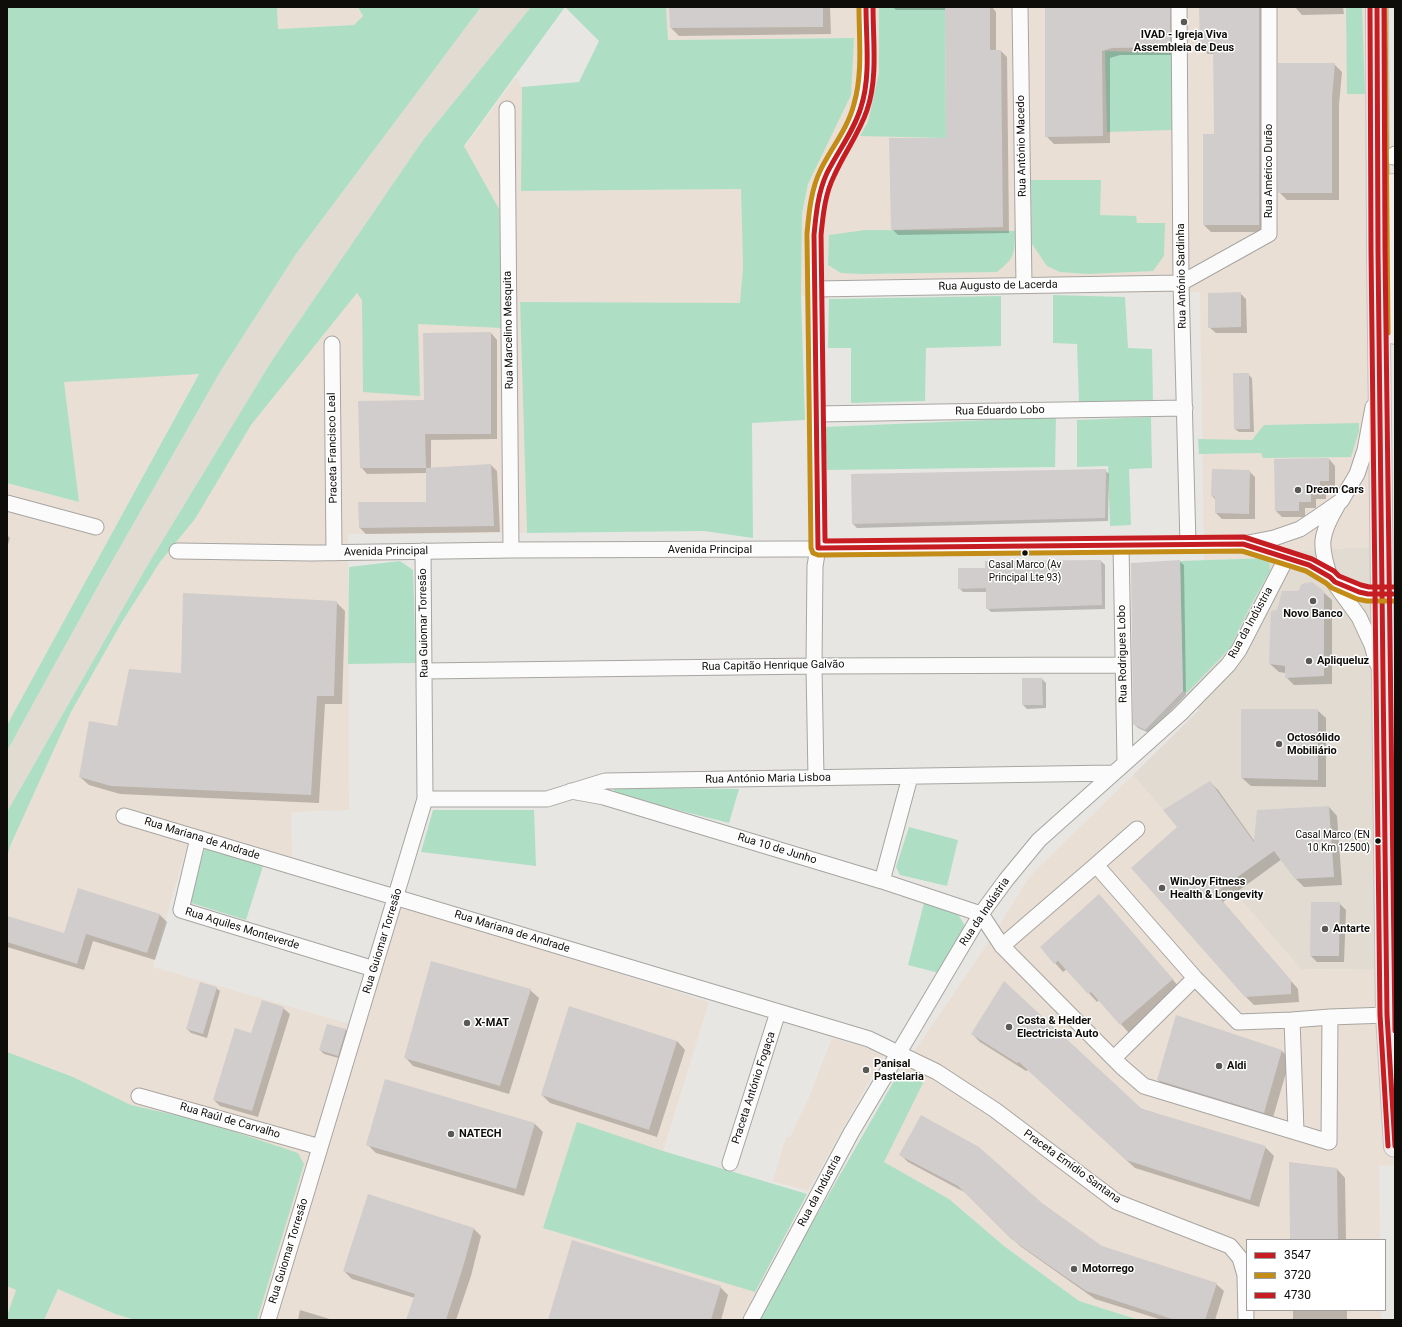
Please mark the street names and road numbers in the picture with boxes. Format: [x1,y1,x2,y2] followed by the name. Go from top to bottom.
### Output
[1015,95,1029,197] street label: Rua António Macedo
[1262,124,1276,218] street label: Rua Américo Durão
[1174,223,1190,329] street label: Rua António Sardinha
[501,271,517,389] street label: Rua Marcelino Mesquita
[938,278,1058,294] street label: Rua Augusto de Lacerda
[325,392,341,504] street label: Praceta Francisco Leal
[955,404,1045,418] street label: Rua Eduardo Lobo
[668,543,752,557] street label: Avenida Principal
[344,545,428,559] street label: Avenida Principal
[416,568,432,678] street label: Rua Guiomar Torresão
[1226,585,1276,661] street label: Rua da Indústria
[1116,605,1130,703] street label: Rua Rodrigues Lobo
[701,658,845,674] street label: Rua Capitão Henrique Galvão
[705,771,831,787] street label: Rua António Maria Lisboa
[143,815,261,863] street label: Rua Mariana de Andrade
[736,831,818,867] street label: Rua 10 de Junho
[957,875,1013,949] street label: Rua da Indústria
[361,887,405,995] street label: Rua Guiomar Torresão
[183,905,301,953] street label: Rua Aquiles Monteverde
[453,908,571,956] street label: Rua Mariana de Andrade
[730,1030,778,1146] street label: Praceta António Fogaça
[178,1100,282,1142] street label: Rua Raúl de Carvalho
[1021,1127,1123,1207] street label: Praceta Emídio Santana
[796,1153,844,1229] street label: Rua da Indústria
[267,1197,311,1305] street label: Rua Guiomar Torresão

